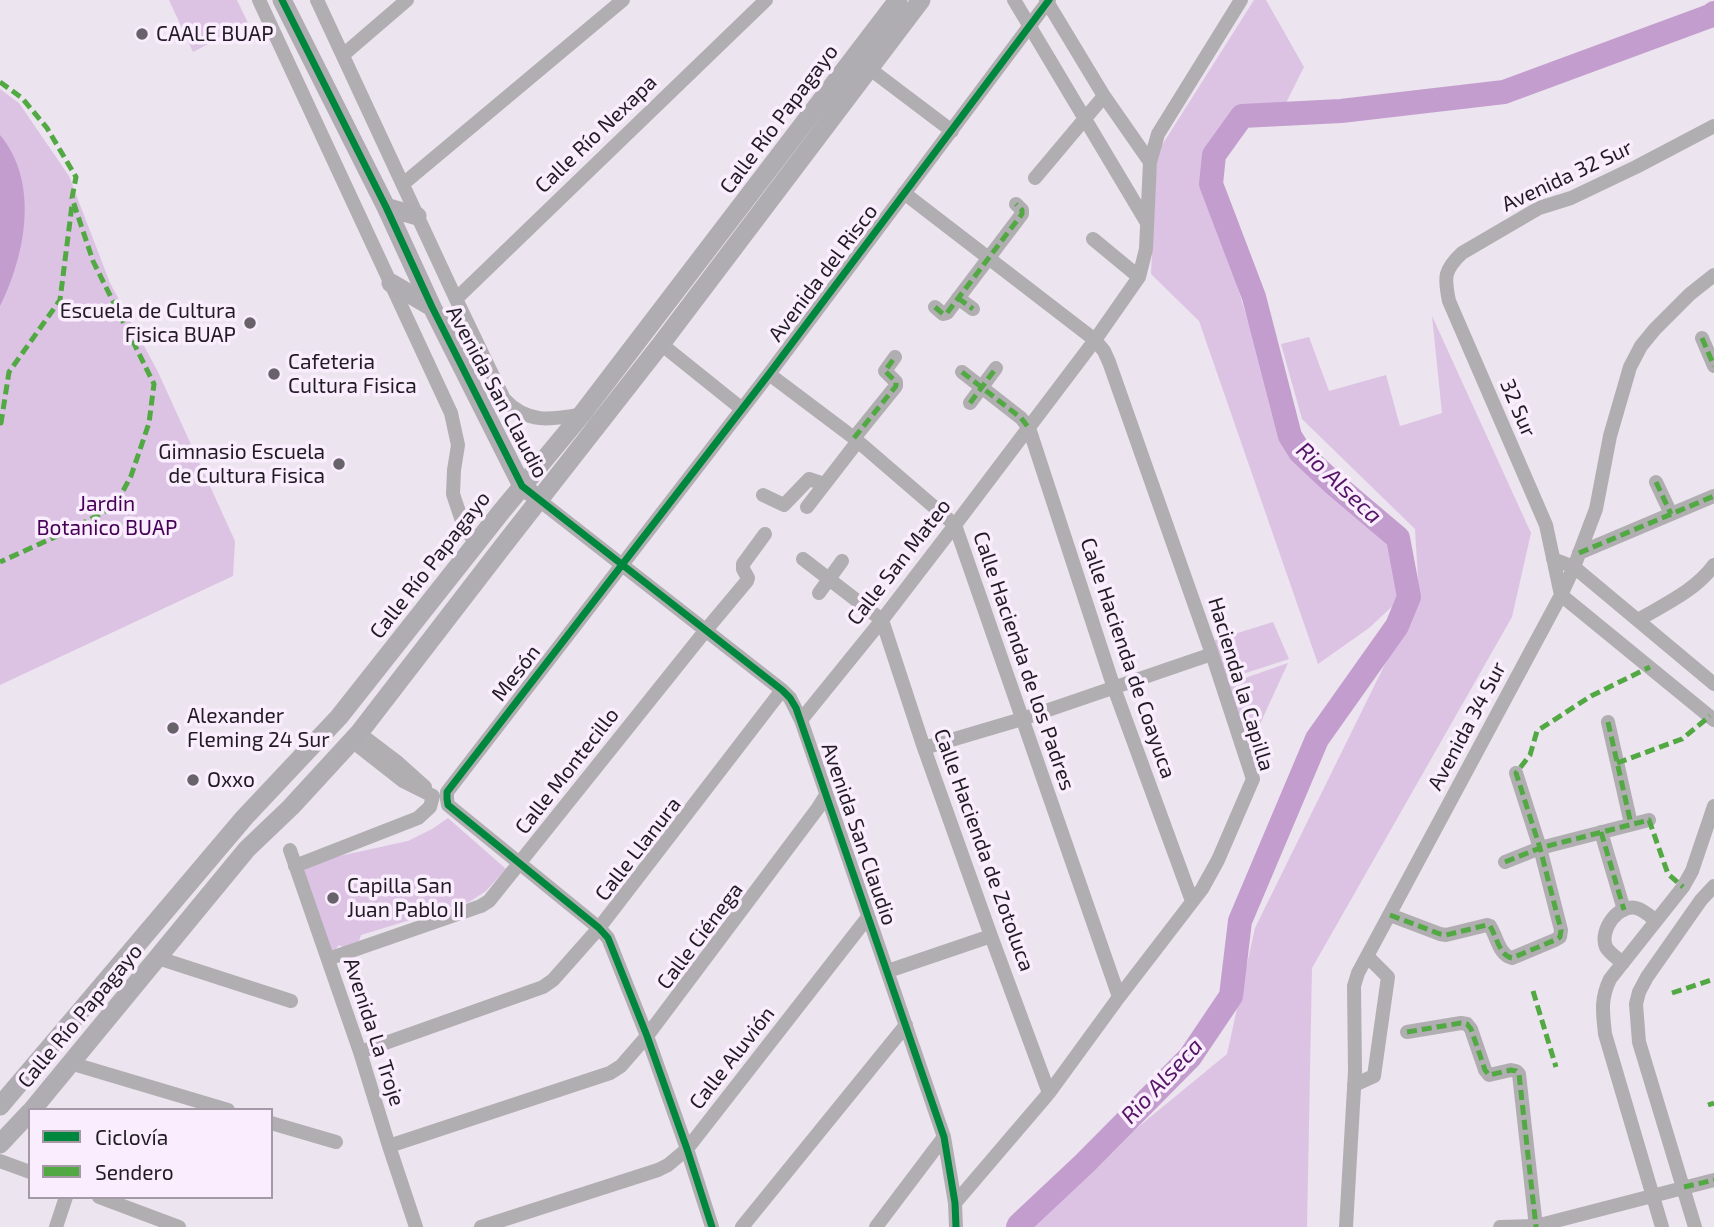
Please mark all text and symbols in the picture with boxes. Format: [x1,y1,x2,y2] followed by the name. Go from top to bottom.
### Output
[156,21,274,47] place label: CAALE BUAP
[134,26,150,42] marker: CAALE BUAP
[715,39,843,199] street label: Calle Río Papagayo
[530,70,662,198] street label: Calle Río Nexapa
[1498,135,1636,217] street label: Avenida 32 Sur
[763,199,883,347] street label: Avenida del Risco
[60,298,236,348] place label: Escuela de Cultura Fisica BUAP
[441,301,553,483] street label: Avenida San Claudio
[242,315,258,331] marker: Escuela de Cultura Fisica BUAP
[288,349,417,399] place label: Cafeteria Cultura Fisica
[266,366,282,382] marker: Cafeteria Cultura Fisica
[1495,375,1541,441] street label: 32 Sur
[1290,436,1388,530] water label: Rio Alseca
[158,439,325,489] place label: Gimnasio Escuela de Cultura Fisica
[331,456,347,472] marker: Gimnasio Escuela de Cultura Fisica
[365,486,495,644] street label: Calle Río Papagayo
[37,491,177,541] park label: Jardin Botanico BUAP
[842,494,956,630] street label: Calle San Mateo
[968,528,1080,794] street label: Calle Hacienda de los Padres
[1075,534,1181,782] street label: Calle Hacienda de Coayuca
[1203,594,1279,774] street label: Hacienda la Capilla
[486,640,546,706] street label: Mesón
[1423,657,1511,795] street label: Avenida 34 Sur
[187,703,330,753] place label: Alexander Fleming 24 Sur
[510,703,624,839] street label: Calle Montecillo
[165,720,181,736] marker: Alexander Fleming 24 Sur
[928,725,1040,975] street label: Calle Hacienda de Zotoluca
[816,739,902,929] street label: Avenida San Claudio
[207,767,255,793] place label: Oxxo
[185,772,201,788] marker: Oxxo
[590,792,686,906] street label: Calle Llanura
[347,873,464,923] place label: Capilla San Juan Pablo II
[652,878,748,994] street label: Calle Ciénega
[325,890,341,906] marker: Capilla San Juan Pablo II
[12,939,148,1093] street label: Calle Río Papagayo
[338,955,410,1109] street label: Avenida La Troje
[684,1002,780,1114] street label: Calle Aluvión
[1115,1032,1209,1130] water label: Rio Alseca
[28,1108,273,1199] legend
[95,1124,168,1149] text: Ciclovía
[95,1159,174,1184] text: Sendero

